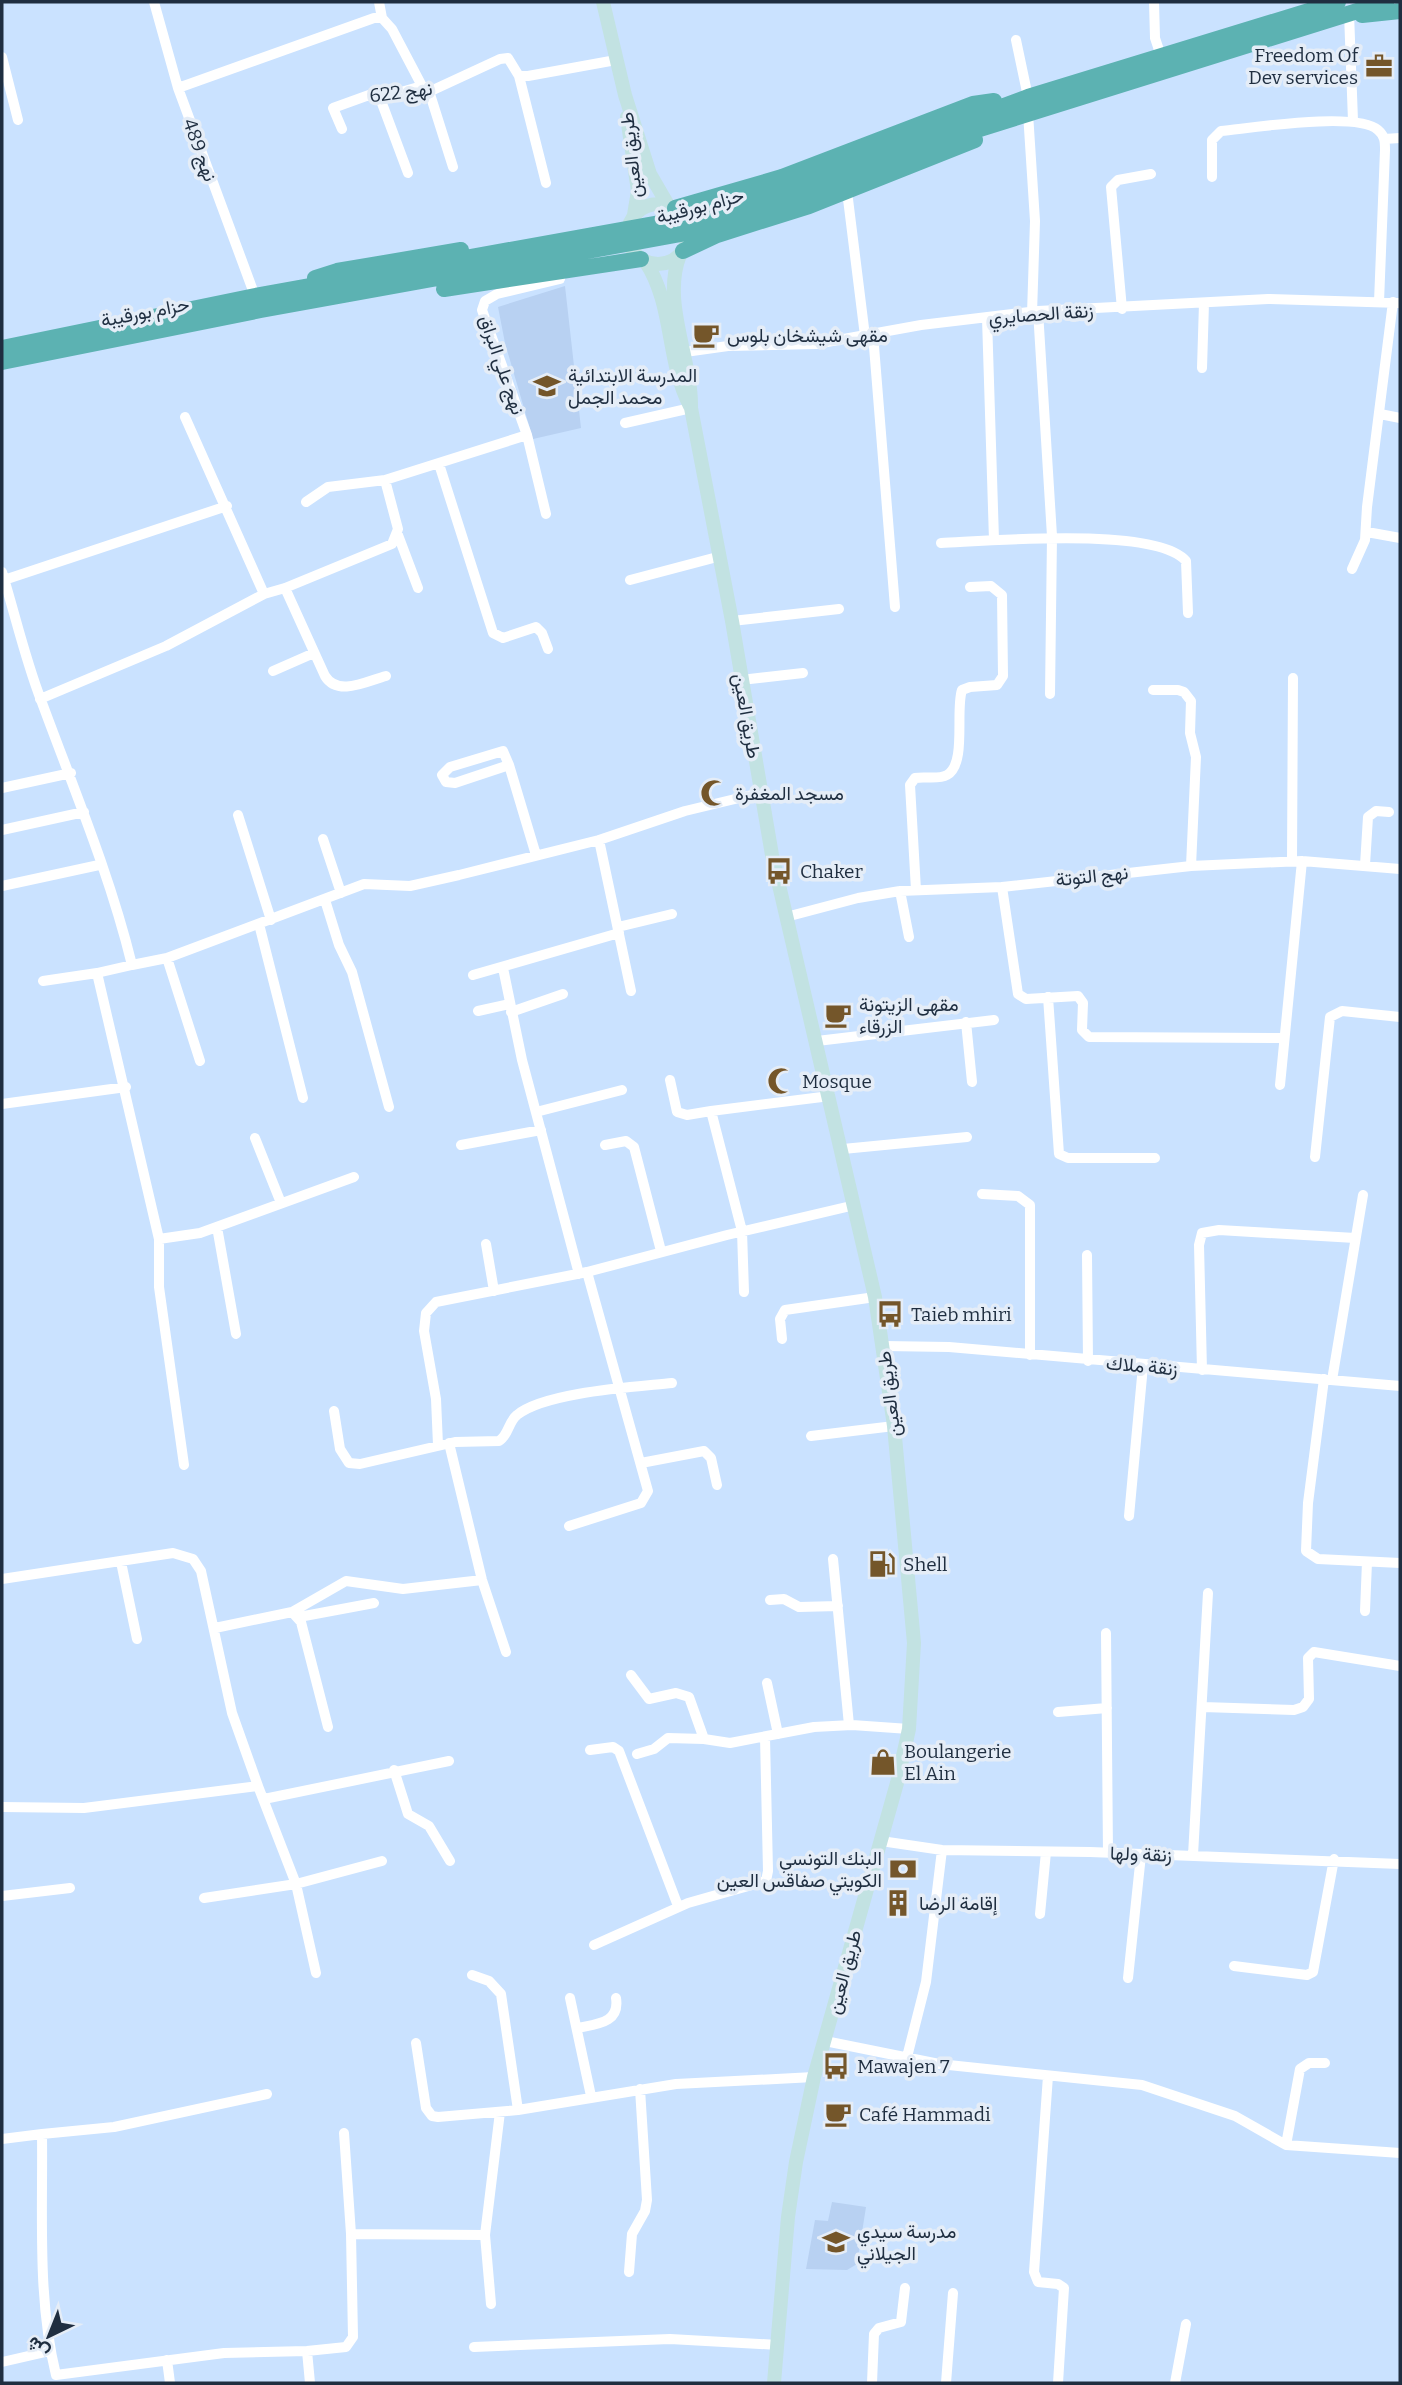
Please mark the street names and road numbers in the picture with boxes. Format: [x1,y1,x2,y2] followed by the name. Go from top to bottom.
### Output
[368,77,434,109] street label: نهج 622
[615,111,647,199] street label: طريق العين
[176,115,222,185] street label: نهج 489
[654,183,746,230] street label: حزام بورقيبة
[99,292,191,333] street label: حزام بورقيبة
[988,299,1095,333] street label: زنقة الحصايري
[470,312,530,419] street label: نهج علي البراق
[728,672,766,760] street label: طريق العين
[1054,861,1130,893] street label: نهج التوتة
[872,1350,906,1438] street label: طريق العين
[1105,1351,1179,1381] street label: زنقة ملاك
[1110,1841,1172,1867] street label: زنقة ولها
[822,1927,866,2017] street label: طريق العين

